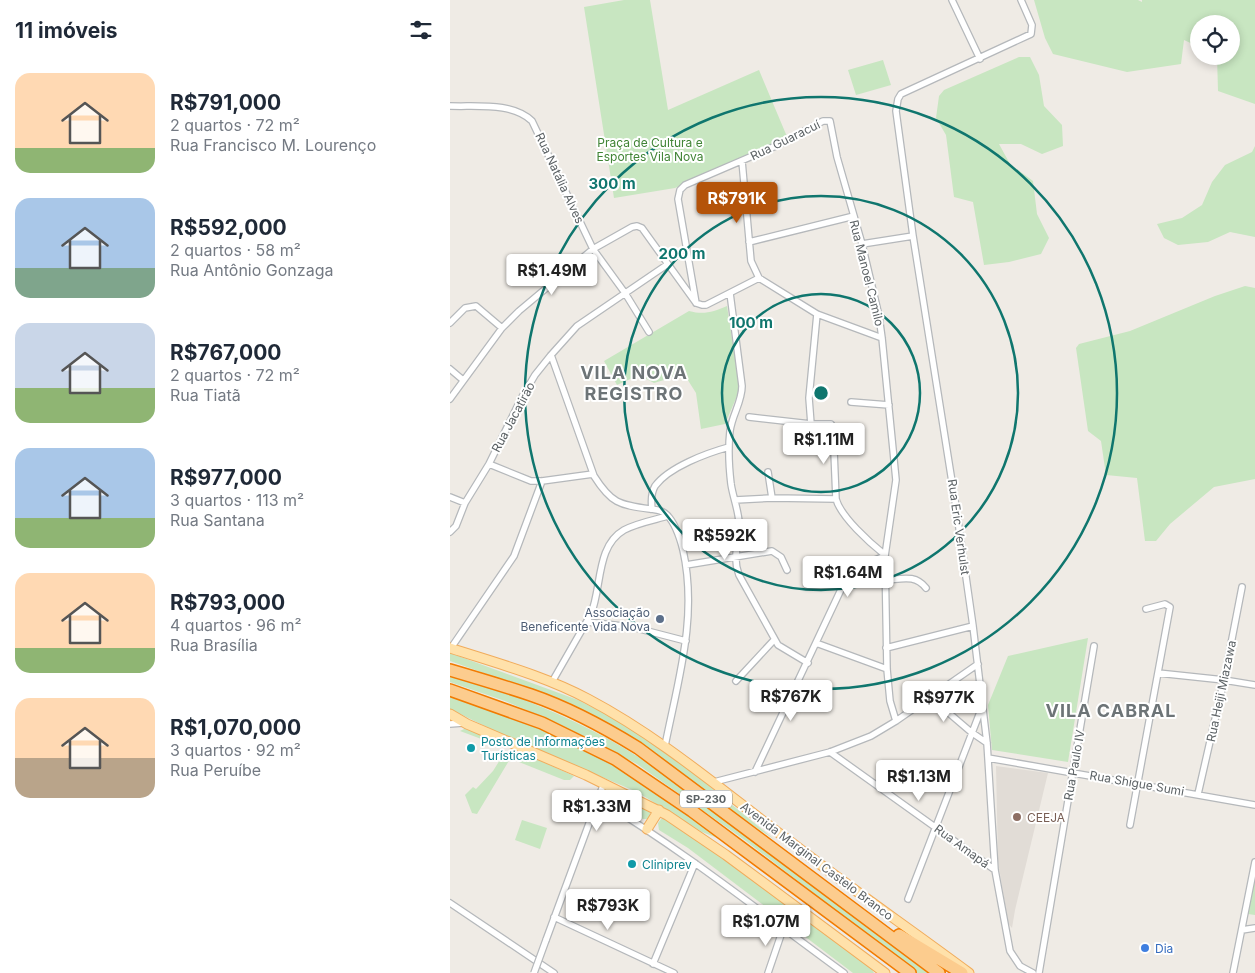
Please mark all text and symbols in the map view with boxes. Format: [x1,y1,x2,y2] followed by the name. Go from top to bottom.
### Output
[1190,15,1240,65] map controls
[1190,15,1240,65] button: locate
[407,16,435,44] icon: filters
[15,18,118,43] text: 11 imóveis
[170,90,281,115] text: R$791,000
[55,93,115,153] icon: home
[170,115,300,135] text: 2 quartos · 72 m²
[748,117,822,163] street label: Rua Guaracuí
[532,130,588,226] street label: Rua Natália Alves
[170,135,376,155] text: Rua Francisco M. Lourenço
[597,135,703,164] park label: Praça de Cultura e Esportes Vila Nova
[588,174,636,193] text: 300 m
[696,182,778,224] pin: R$791K
[708,188,766,208] text: R$791K
[170,215,287,240] text: R$592,000
[55,218,115,278] icon: home
[847,218,887,328] street label: Rua Manoel Camilo
[170,240,301,260] text: 2 quartos · 58 m²
[659,244,705,263] text: 200 m
[506,254,598,296] pin: R$1.49M
[170,260,333,280] text: Rua Antônio Gonzaga
[517,260,587,280] text: R$1.49M
[729,313,773,332] text: 100 m
[170,340,282,365] text: R$767,000
[55,343,115,403] icon: home
[580,362,688,404] district label: VILA NOVA REGISTRO
[170,365,300,385] text: 2 quartos · 72 m²
[488,379,538,455] street label: Rua Jacatirão
[812,384,830,402] centre of rings
[170,385,241,405] text: Rua Tiatã
[778,422,870,465] pin: R$1.11M
[794,429,854,449] text: R$1.11M
[170,465,282,490] text: R$977,000
[55,468,115,528] icon: home
[945,478,973,576] street label: Rua Eric Verhulst
[170,490,304,510] text: 3 quartos · 113 m²
[170,510,265,530] text: Rua Santana
[684,518,766,561] pin: R$592K
[693,525,757,545] text: R$592K
[802,556,894,598] pin: R$1.64M
[814,562,882,582] text: R$1.64M
[170,590,285,615] text: R$793,000
[55,593,115,653] icon: home
[521,605,650,634] place label: Associação Beneficente Vida Nova
[654,613,666,625] marker: Associação Beneficente Vida Nova
[170,615,302,635] text: 4 quartos · 96 m²
[170,635,258,655] text: Rua Brasília
[1203,639,1239,743] street label: Rua Heiji Miazawa
[750,680,832,722] pin: R$767K
[903,680,985,723] pin: R$977K
[760,686,822,706] text: R$767K
[913,687,975,707] text: R$977K
[1046,700,1176,721] district label: VILA CABRAL
[170,715,301,740] text: R$1,070,000
[55,718,115,778] icon: home
[1060,729,1088,801] street label: Rua Paulo IV
[481,734,605,763] place label: Posto de Informações Turísticas
[170,740,301,760] text: 3 quartos · 92 m²
[465,742,477,754] marker: Posto de Informações Turísticas
[170,760,261,780] text: Rua Peruíbe
[873,760,965,802] pin: R$1.13M
[887,766,951,786] text: R$1.13M
[1089,767,1186,799] street label: Rua Shigue Sumi
[551,790,643,832] pin: R$1.33M
[680,791,732,808] road number: SP-230
[563,796,631,816] text: R$1.33M
[738,799,896,923] street label: Avenida Marginal Castelo Branco
[1027,810,1065,825] place label: CEEJA
[1011,811,1023,823] marker: CEEJA
[931,821,993,871] street label: Rua Amapá
[642,857,692,872] place label: Cliniprev
[626,858,638,870] marker: Cliniprev
[567,888,649,931] pin: R$793K
[577,895,639,915] text: R$793K
[720,904,812,947] pin: R$1.07M
[732,911,800,931] text: R$1.07M
[1155,941,1173,956] place label: Dia
[1139,942,1151,954] marker: Dia

